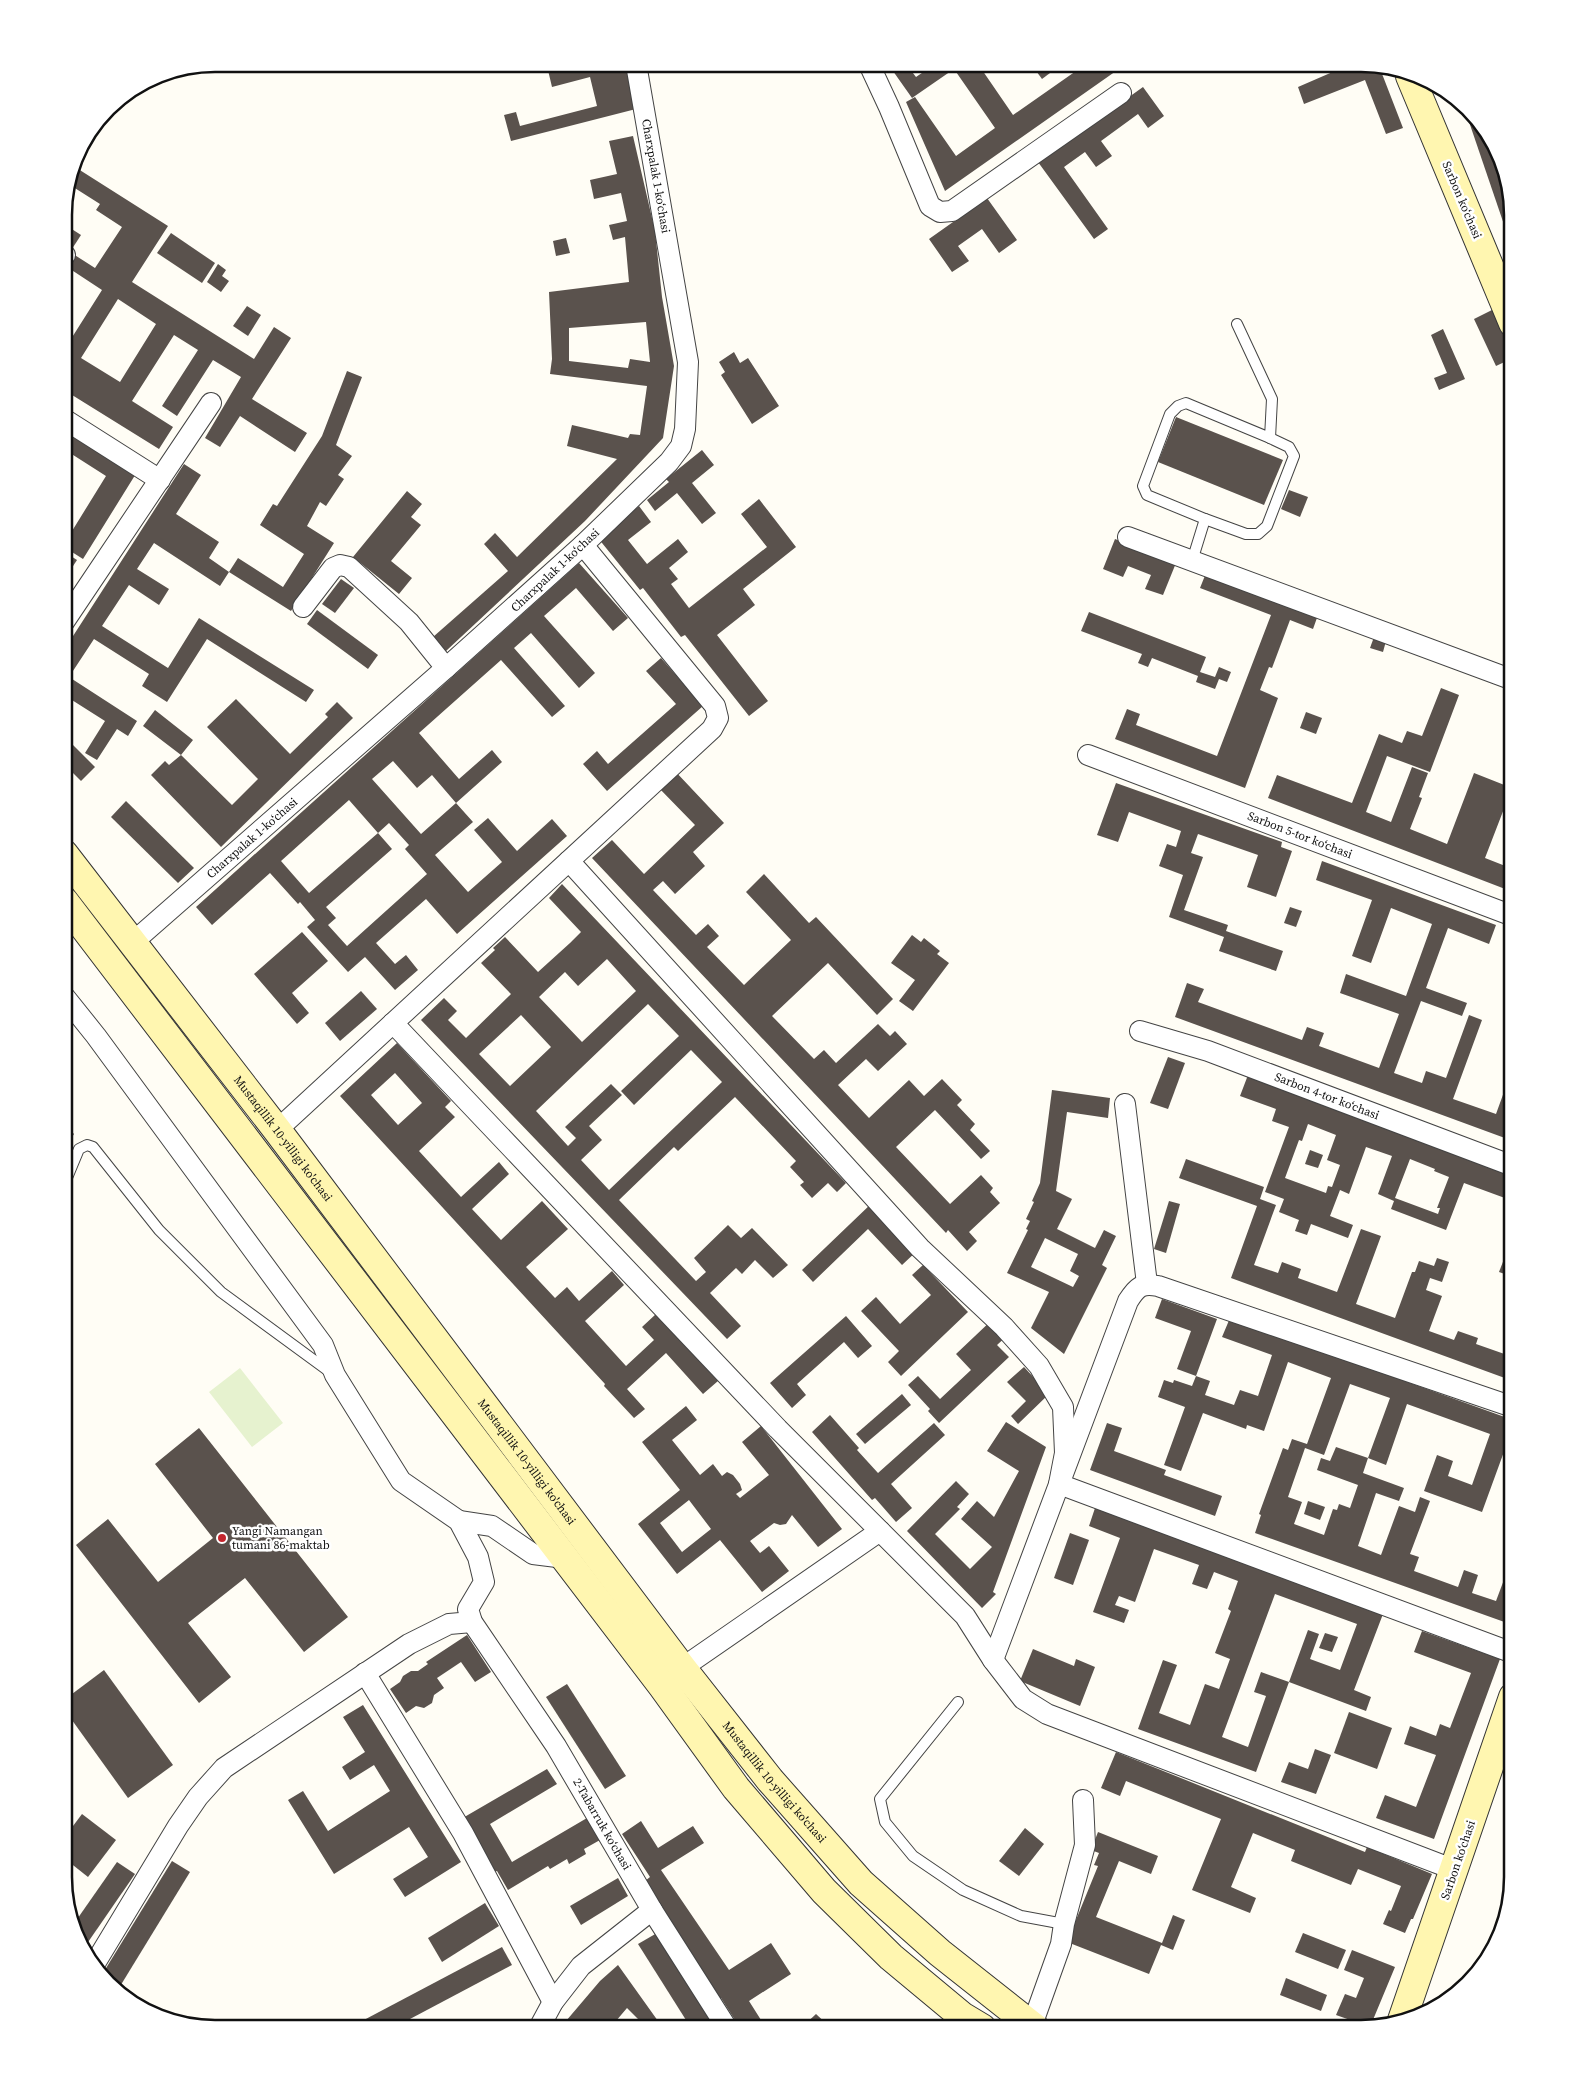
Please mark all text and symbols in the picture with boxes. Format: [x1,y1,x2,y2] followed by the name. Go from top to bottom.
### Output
[638,118,674,235] street label: Charxpalak 1-koʻchasi
[1438,159,1486,242] street label: Sarbon koʻchasi
[507,524,603,615] street label: Charxpalak 1-koʻchasi
[203,794,301,882] street label: Charxpalak 1-koʻchasi
[1245,808,1355,862] street label: Sarbon 5-tor koʻchasi
[1272,1069,1382,1123] street label: Sarbon 4-tor koʻchasi
[230,1072,336,1205] street label: Mustaqillik 10-yilligi ko'chasi
[474,1396,580,1528] street label: Mustaqillik 10-yilligi ko'chasi
[232,1523,330,1553] place label: Yangi Namangan tumani 86-maktab
[216,1532,228,1544] marker: Yangi Namangan tumani 86-maktab
[719,1718,830,1847] street label: Mustaqillik 10-yilligi ko'chasi
[569,1775,635,1873] street label: 2-Tabarruk koʻchasi
[1437,1818,1479,1902] street label: Sarbon koʻchasi

